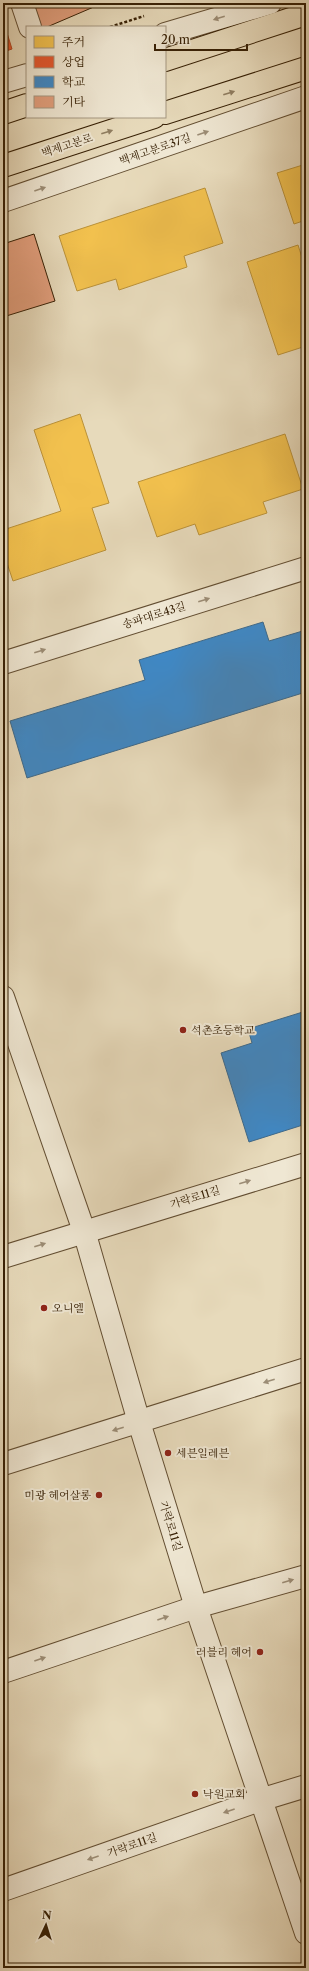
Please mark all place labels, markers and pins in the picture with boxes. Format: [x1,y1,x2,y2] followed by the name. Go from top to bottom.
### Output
[191,1023,255,1037] place label: 석촌초등학교
[178,1025,188,1035] marker: 석촌초등학교
[52,1301,84,1315] place label: 오니엘
[39,1303,49,1313] marker: 오니엘
[176,1446,230,1460] place label: 세븐일레븐
[163,1448,173,1458] marker: 세븐일레븐
[24,1488,91,1502] place label: 미광 헤어살롱
[94,1490,104,1500] marker: 미광 헤어살롱
[196,1645,252,1659] place label: 러블리 헤어
[255,1647,265,1657] marker: 러블리 헤어
[203,1787,246,1801] place label: 낙원교회
[190,1789,200,1799] marker: 낙원교회

